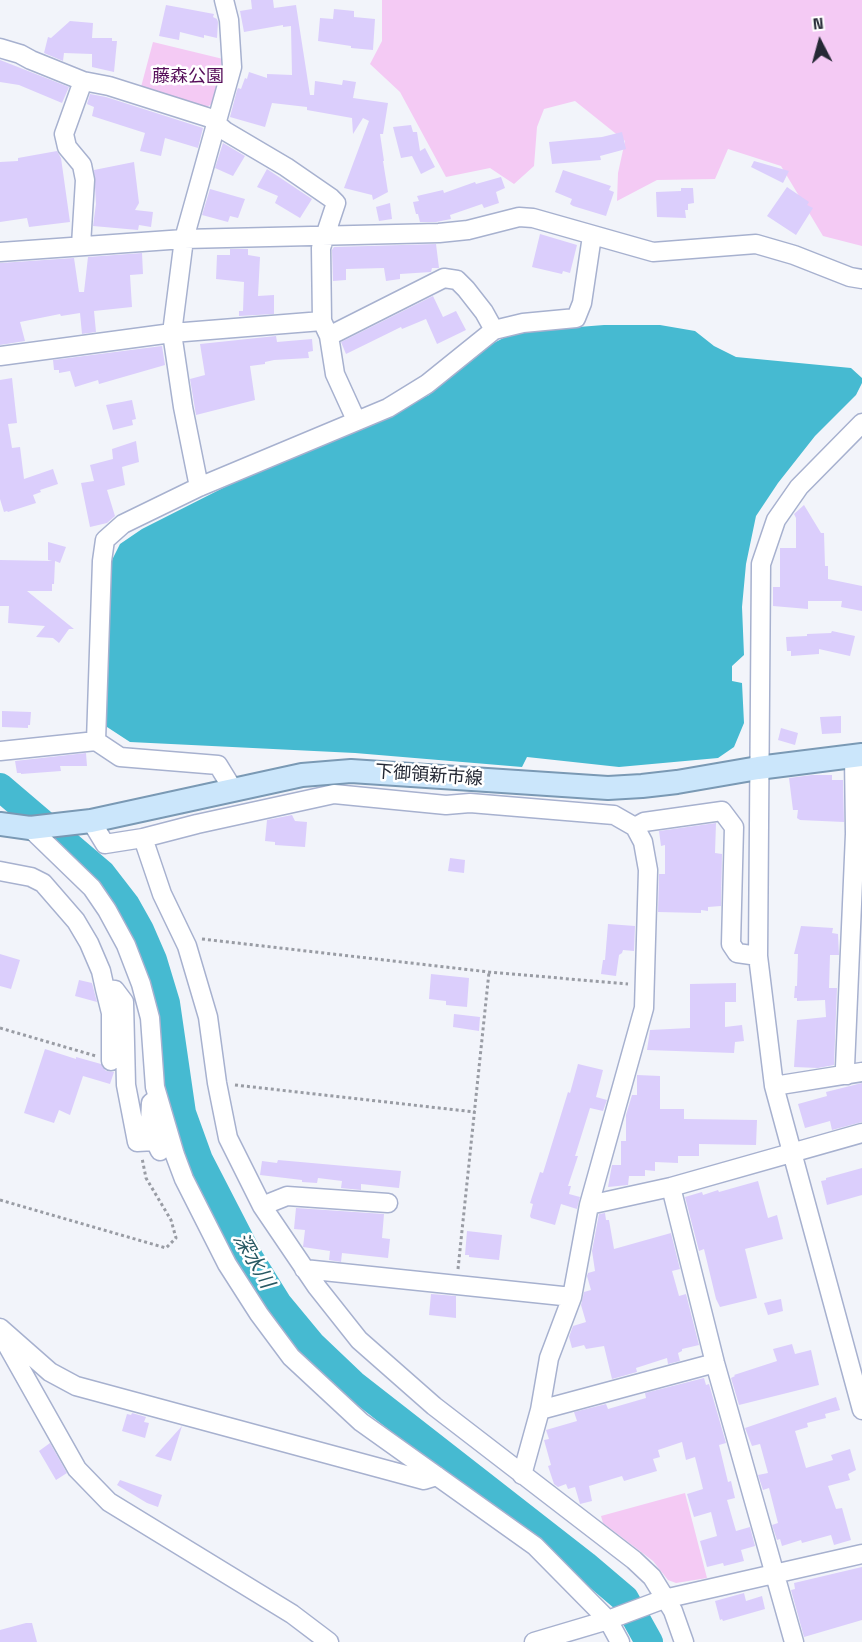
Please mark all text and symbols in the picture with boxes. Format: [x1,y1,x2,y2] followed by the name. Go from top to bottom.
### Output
[790,12,850,72] north arrow
[812,13,824,35] text: N
[152,66,224,88] park label: 藤森公園
[374,761,484,791] street label: 下御領新市線
[228,1229,278,1293] water label: 深水川

